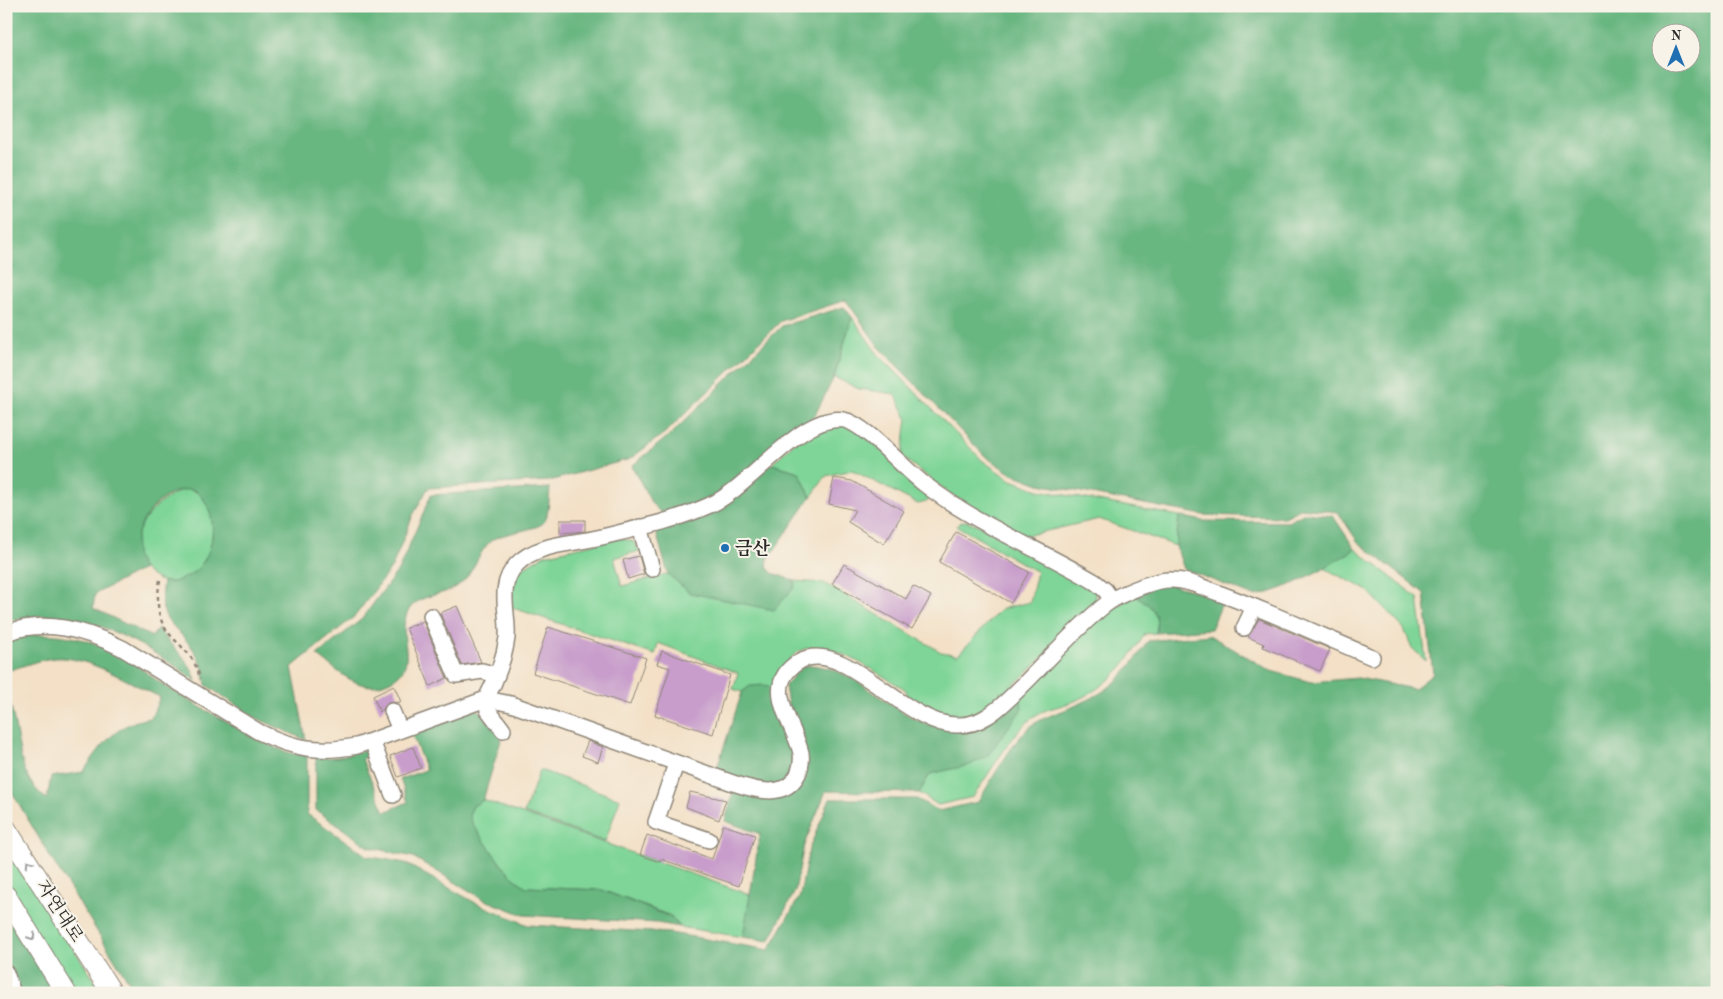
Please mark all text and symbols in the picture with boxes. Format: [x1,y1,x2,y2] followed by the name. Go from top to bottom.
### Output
[1650,22,1700,72] north arrow
[1671,29,1682,43] text: N
[735,538,770,558] place label: 금산
[719,542,731,554] marker: 금산
[26,859,35,869] one-way arrow
[33,877,86,946] street label: 자연대로
[26,932,35,941] one-way arrow

